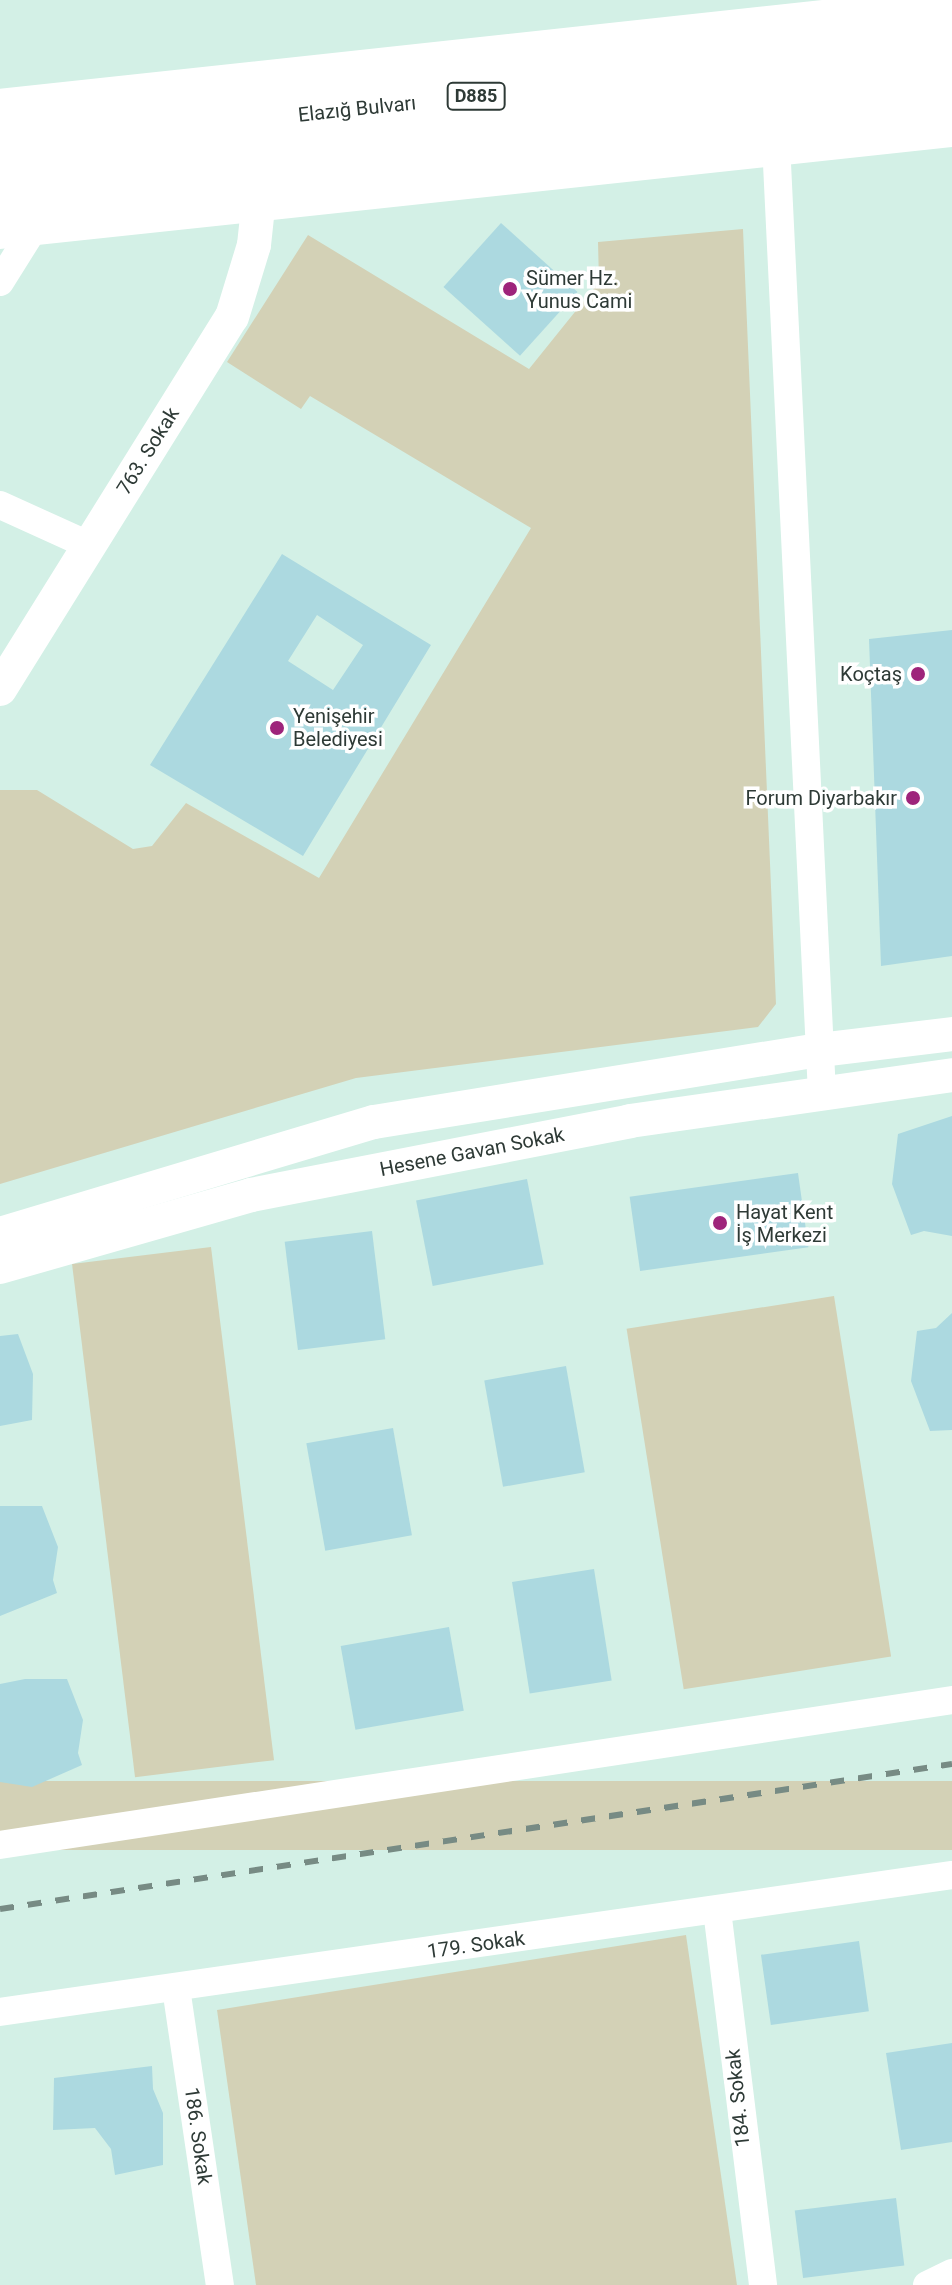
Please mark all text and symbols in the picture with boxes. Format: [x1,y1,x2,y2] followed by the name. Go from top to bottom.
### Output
[446,82,506,110] road number: D885
[297,91,417,127] street label: Elazığ Bulvarı
[526,266,632,313] place label: Sümer Hz. Yunus Cami
[501,280,519,298] marker: Sümer Hz. Yunus Cami
[112,403,184,499] street label: 763. Sokak
[840,662,902,686] place label: Koçtaş
[909,665,927,683] marker: Koçtaş
[293,704,383,751] place label: Yenişehir Belediyesi
[268,719,286,737] marker: Yenişehir Belediyesi
[746,786,897,810] place label: Forum Diyarbakır
[904,789,922,807] marker: Forum Diyarbakır
[378,1122,566,1182] street label: Hesene Gavan Sokak
[736,1200,833,1247] place label: Hayat Kent İş Merkezi
[711,1214,729,1232] marker: Hayat Kent İş Merkezi
[426,1926,526,1964] street label: 179. Sokak
[721,2048,755,2148] street label: 184. Sokak
[179,2086,217,2186] street label: 186. Sokak

